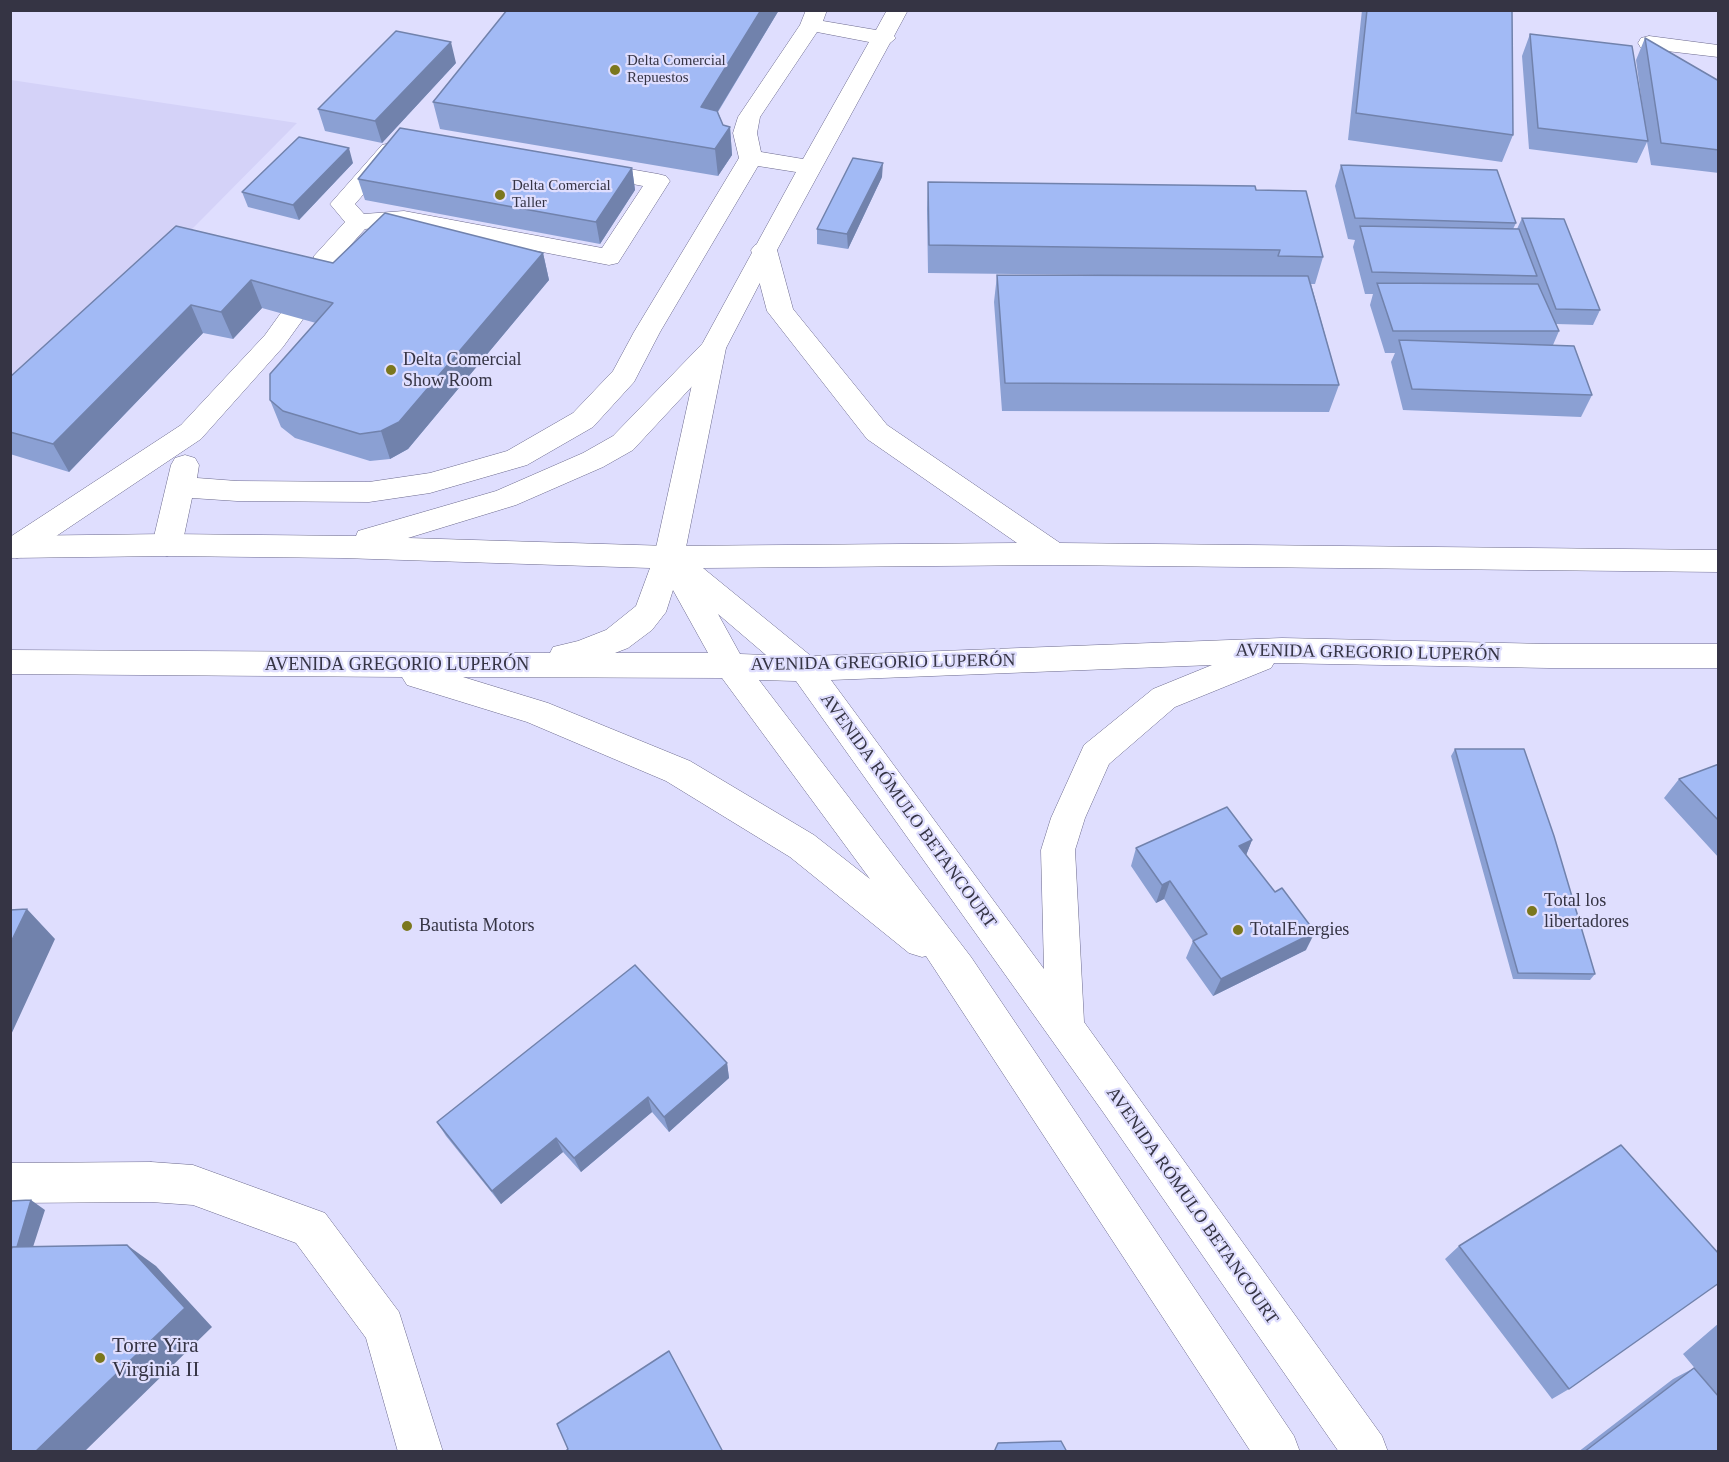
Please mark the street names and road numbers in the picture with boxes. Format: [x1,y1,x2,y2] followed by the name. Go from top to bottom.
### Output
[1235,640,1501,666] street label: AVENIDA GREGORIO LUPERÓN
[750,650,1016,676] street label: AVENIDA GREGORIO LUPERÓN
[265,654,529,676] street label: AVENIDA GREGORIO LUPERÓN
[815,689,1001,933] street label: AVENIDA RÓMULO BETANCOURT
[1101,1083,1283,1329] street label: AVENIDA RÓMULO BETANCOURT

